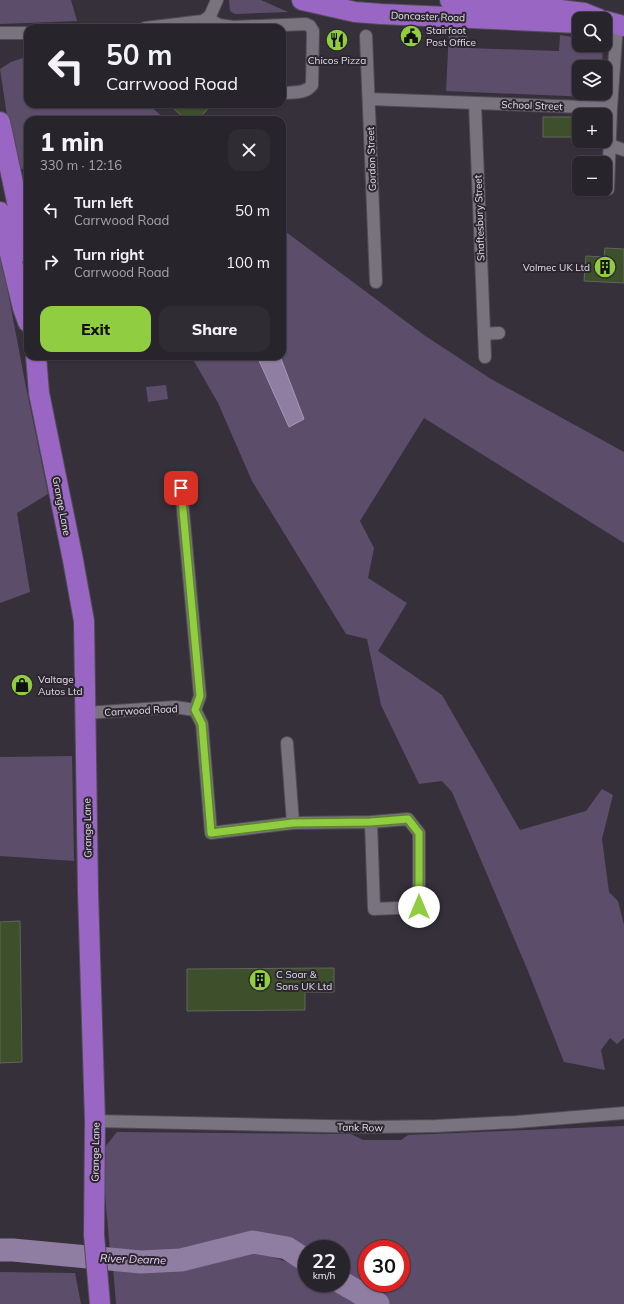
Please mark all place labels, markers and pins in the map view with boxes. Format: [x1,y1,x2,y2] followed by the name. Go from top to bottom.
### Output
[398,23,424,49] public building icon: Stairfoot Post Office
[426,24,476,49] place label: Stairfoot Post Office
[324,27,350,53] restaurant icon: Chicos Pizza
[308,54,366,67] place label: Chicos Pizza
[592,254,618,280] building icon: Volmec UK Ltd
[523,261,590,274] place label: Volmec UK Ltd
[164,471,198,505] pin
[9,672,35,698] shop icon: Valtage Autos Ltd
[38,673,83,698] place label: Valtage Autos Ltd
[247,967,273,993] building icon: C Soar & Sons UK Ltd
[276,968,332,993] place label: C Soar & Sons UK Ltd

